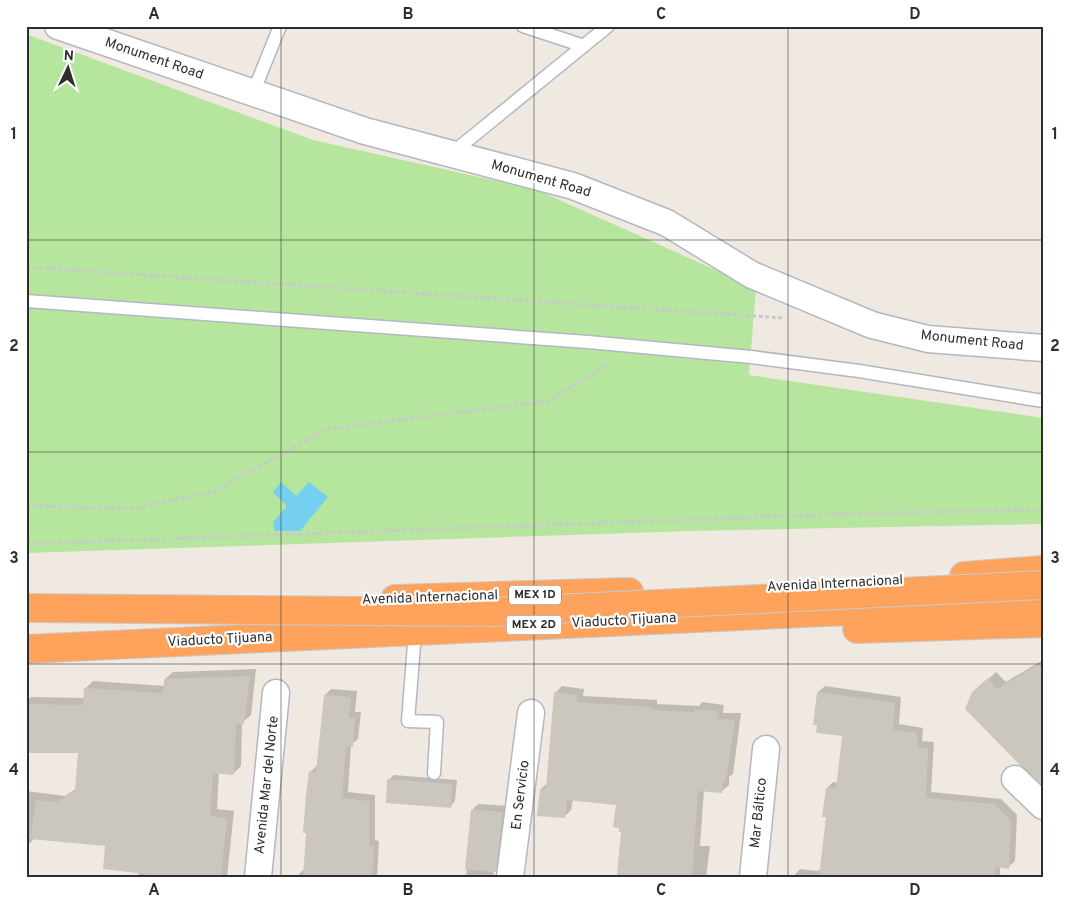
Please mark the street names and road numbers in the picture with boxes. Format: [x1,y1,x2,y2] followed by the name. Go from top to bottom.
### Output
[102,34,206,84] street label: Monument Road
[489,157,593,201] street label: Monument Road
[920,327,1024,355] street label: Monument Road
[767,572,903,596] street label: Avenida Internacional
[509,586,561,604] road number: MEX 1D
[362,587,498,609] street label: Avenida Internacional
[571,610,677,632] street label: Viaducto Tijuana
[506,616,562,634] road number: MEX 2D
[167,629,273,651] street label: Viaducto Tijuana
[251,715,283,855] street label: Avenida Mar del Norte
[508,759,534,831] street label: En Servicio
[747,777,771,849] street label: Mar Báltico

